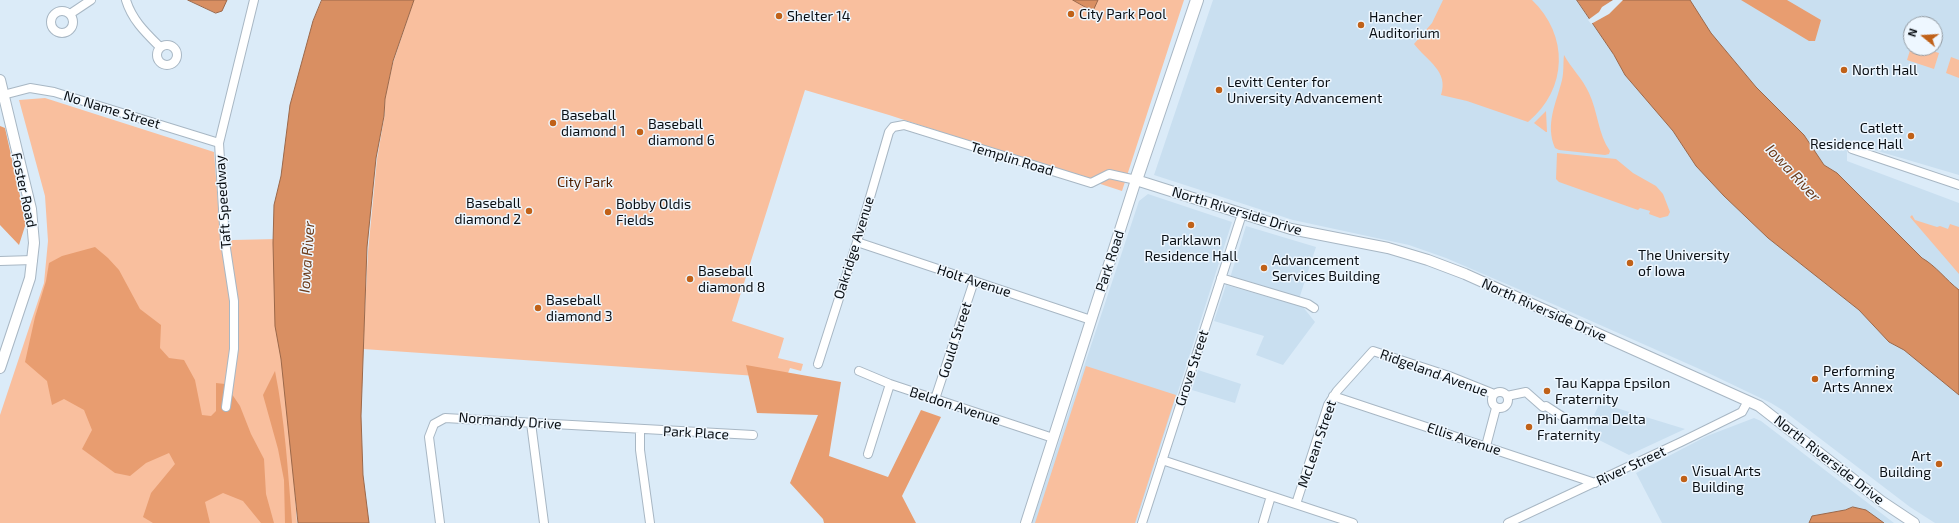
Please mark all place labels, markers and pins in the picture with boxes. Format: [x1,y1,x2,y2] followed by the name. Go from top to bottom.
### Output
[1079,6,1166,22] place label: City Park Pool
[787,8,850,24] place label: Shelter 14
[1066,9,1076,19] marker: City Park Pool
[1369,9,1440,42] place label: Hancher Auditorium
[774,11,784,21] marker: Shelter 14
[1356,20,1366,30] marker: Hancher Auditorium
[1852,62,1917,78] place label: North Hall
[1839,65,1849,75] marker: North Hall
[1227,74,1382,106] place label: Levitt Center for University Advancement
[1214,85,1224,95] marker: Levitt Center for University Advancement
[561,107,625,140] place label: Baseball diamond 1
[648,116,715,148] place label: Baseball diamond 6
[548,118,558,128] marker: Baseball diamond 1
[1810,120,1903,152] place label: Catlett Residence Hall
[635,127,645,137] marker: Baseball diamond 6
[1906,131,1916,141] marker: Catlett Residence Hall
[454,195,521,228] place label: Baseball diamond 2
[616,196,691,228] place label: Bobby Oldis Fields
[524,206,534,216] marker: Baseball diamond 2
[603,207,613,217] marker: Bobby Oldis Fields
[1186,220,1196,230] marker: Parklawn Residence Hall
[1144,232,1238,264] place label: Parklawn Residence Hall
[1638,247,1730,280] place label: The University of Iowa
[1272,252,1380,284] place label: Advancement Services Building
[1625,258,1635,268] marker: The University of Iowa
[698,263,765,296] place label: Baseball diamond 8
[1259,263,1269,273] marker: Advancement Services Building
[685,274,695,284] marker: Baseball diamond 8
[546,292,612,324] place label: Baseball diamond 3
[533,303,543,313] marker: Baseball diamond 3
[1823,363,1895,396] place label: Performing Arts Annex
[1810,374,1820,384] marker: Performing Arts Annex
[1555,375,1670,408] place label: Tau Kappa Epsilon Fraternity
[1542,386,1552,396] marker: Tau Kappa Epsilon Fraternity
[1537,411,1646,444] place label: Phi Gamma Delta Fraternity
[1524,422,1534,432] marker: Phi Gamma Delta Fraternity
[1879,448,1931,480] place label: Art Building
[1934,459,1944,469] marker: Art Building
[1692,463,1761,496] place label: Visual Arts Building
[1679,474,1689,484] marker: Visual Arts Building

